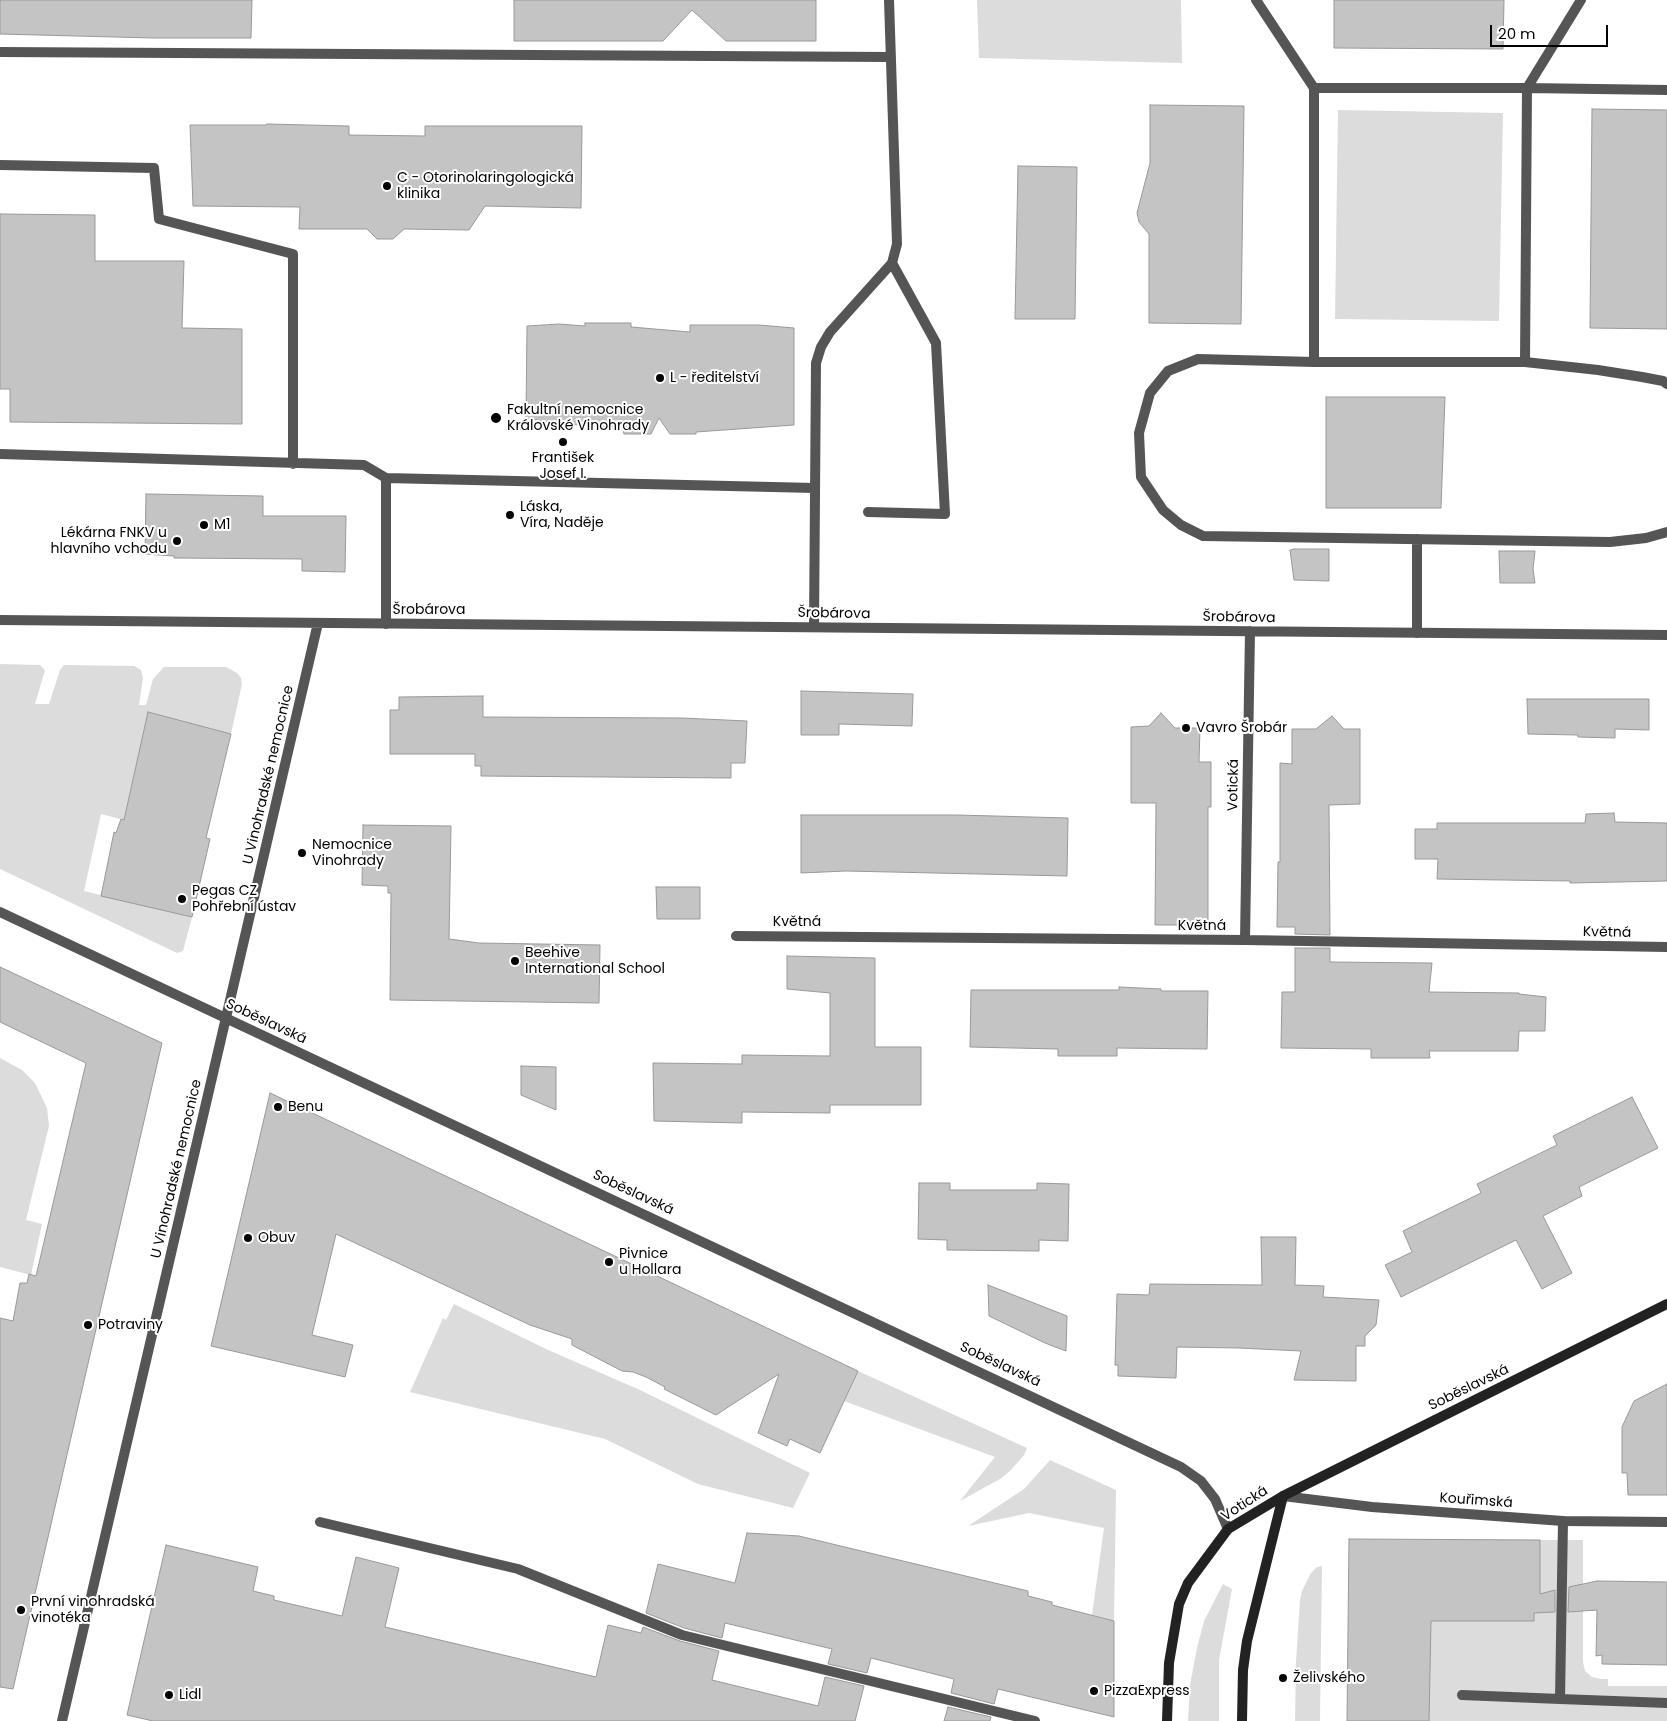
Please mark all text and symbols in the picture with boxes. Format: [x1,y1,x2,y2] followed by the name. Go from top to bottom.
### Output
[1492,15,1610,47] scale bar
[1498,23,1536,44] text: 20 m
[397,170,574,202] place label: C - Otorinolaringologická klinika
[381,180,393,192] marker: C - Otorinolaringologická klinika
[670,370,759,386] place label: L - ředitelství
[654,372,666,384] marker: L - ředitelství
[507,402,649,434] place label: Fakultní nemocnice Královské Vinohrady
[489,411,503,425] marker: Fakultní nemocnice Královské Vinohrady
[557,436,569,448] marker: František Josef I.
[532,450,594,482] place label: František Josef I.
[520,499,604,532] place label: Láska, Víra, Naděje
[504,509,516,521] marker: Láska, Víra, Naděje
[214,517,231,533] place label: M1
[198,519,210,531] marker: M1
[51,525,167,558] place label: Lékárna FNKV u hlavního vchodu
[171,535,183,547] marker: Lékárna FNKV u hlavního vchodu
[393,602,465,618] street label: Šrobárova
[797,605,871,623] street label: Šrobárova
[1202,609,1276,627] street label: Šrobárova
[240,684,298,866] street label: U Vinohradské nemocnice
[1196,720,1287,736] place label: Vavro Šrobár
[1180,722,1192,734] marker: Vavro Šrobár
[1225,759,1243,811] street label: Votická
[312,837,392,870] place label: Nemocnice Vinohrady
[296,847,308,859] marker: Nemocnice Vinohrady
[192,883,296,916] place label: Pegas CZ Pohřební ústav
[176,893,188,905] marker: Pegas CZ Pohřební ústav
[773,914,821,930] street label: Květná
[1178,918,1226,934] street label: Květná
[1583,924,1631,942] street label: Květná
[525,945,665,978] place label: Beehive International School
[509,955,521,967] marker: Beehive International School
[223,996,309,1048] street label: Soběslavská
[148,1078,206,1260] street label: U Vinohradské nemocnice
[288,1099,323,1115] place label: Benu
[272,1101,284,1113] marker: Benu
[590,1167,676,1219] street label: Soběslavská
[258,1230,295,1246] place label: Obuv
[242,1232,254,1244] marker: Obuv
[619,1246,681,1278] place label: Pivnice u Hollara
[603,1256,615,1268] marker: Pivnice u Hollara
[98,1317,163,1333] place label: Potraviny
[82,1319,94,1331] marker: Potraviny
[957,1339,1043,1391] street label: Soběslavská
[1426,1361,1512,1415] street label: Soběslavská
[1219,1483,1271,1525] street label: Votická
[1439,1490,1513,1512] street label: Kouřimská
[31,1594,155,1626] place label: První vinohradská vinotéka
[15,1604,27,1616] marker: První vinohradská vinotéka
[1293,1670,1365,1686] place label: Želivského
[1277,1672,1289,1684] marker: Želivského
[1104,1683,1190,1699] place label: PizzaExpress
[1088,1685,1100,1697] marker: PizzaExpress
[179,1687,201,1703] place label: Lidl
[163,1689,175,1701] marker: Lidl

